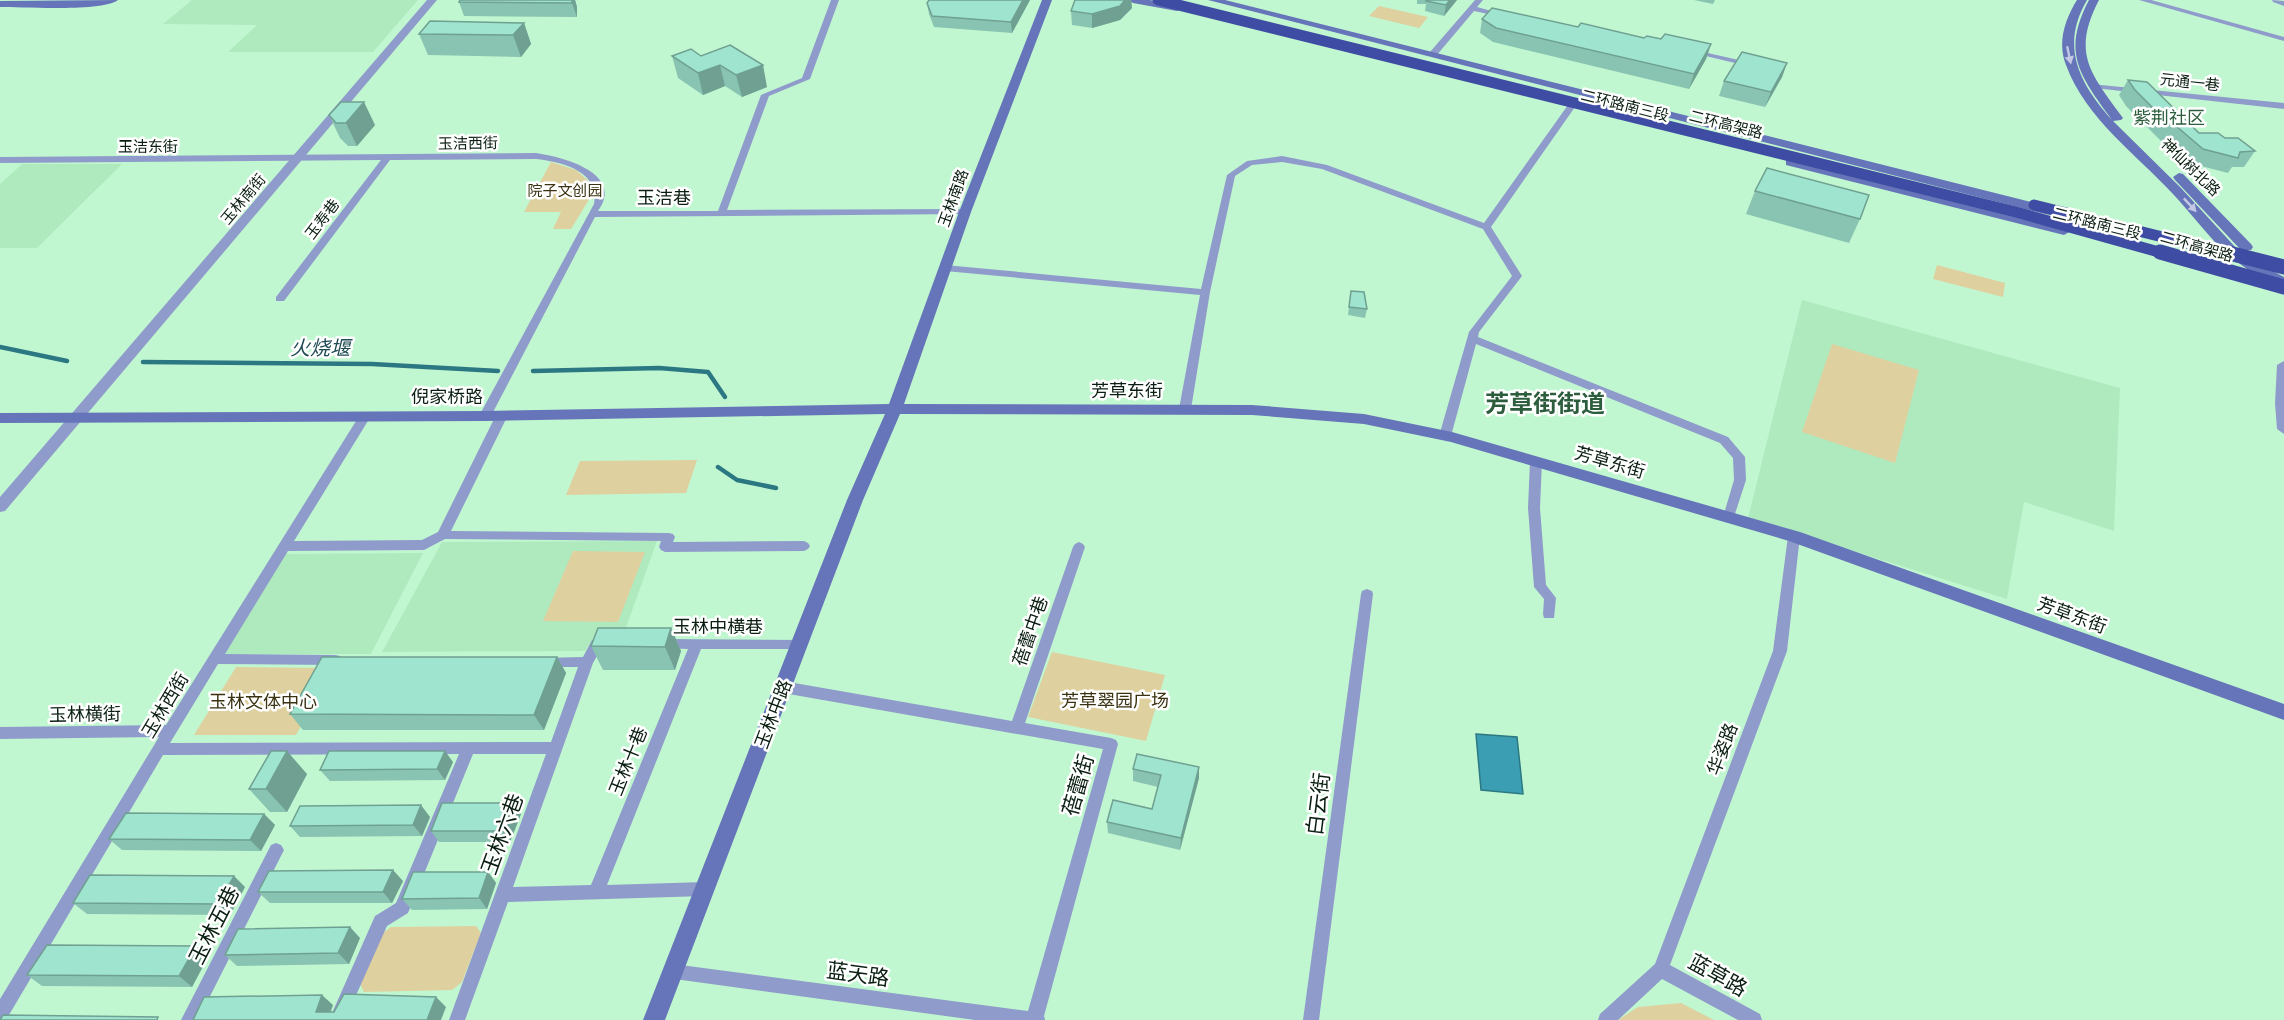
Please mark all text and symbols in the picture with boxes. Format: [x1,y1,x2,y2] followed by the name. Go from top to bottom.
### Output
[2065,46,2074,65] one-way arrow
[2159,69,2221,95] street label: 元通一巷
[1579,85,1671,125] street label: 二环路南三段
[1687,106,1765,142] street label: 二环高架路
[2133,106,2205,129] district label: 紫荆社区
[438,133,498,153] street label: 玉洁西街
[2157,134,2225,200] street label: 神仙树北路
[118,137,178,156] street label: 玉洁东街
[934,167,972,229] street label: 玉林南路
[216,170,270,228] street label: 玉林南街
[527,181,603,200] park label: 院子文创园
[637,186,691,209] street label: 玉洁巷
[301,195,343,243] street label: 玉寿巷
[2183,197,2197,211] one-way arrow
[2051,203,2143,243] street label: 二环路南三段
[2158,227,2236,265] street label: 二环高架路
[290,335,353,361] water label: 火烧堰
[1091,379,1163,402] street label: 芳草东街
[411,385,483,408] street label: 倪家桥路
[1485,388,1605,419] district label: 芳草街街道
[1572,441,1648,483] street label: 芳草东街
[2034,592,2110,638] street label: 芳草东街
[1007,593,1053,669] street label: 蓓蕾中巷
[673,615,763,638] street label: 玉林中横巷
[137,668,193,742] street label: 玉林西街
[749,676,797,752] street label: 玉林中路
[1061,689,1169,712] park label: 芳草翠园广场
[209,690,317,713] park label: 玉林文体中心
[49,702,121,726] street label: 玉林横街
[1702,720,1742,778] street label: 华姿路
[604,723,652,799] street label: 玉林十巷
[1056,751,1100,819] street label: 蓓蕾街
[1301,771,1335,837] street label: 白云街
[475,790,529,878] street label: 玉林六巷
[183,881,245,969] street label: 玉林五巷
[1684,948,1752,1002] street label: 蓝草路
[825,956,891,992] street label: 蓝天路

